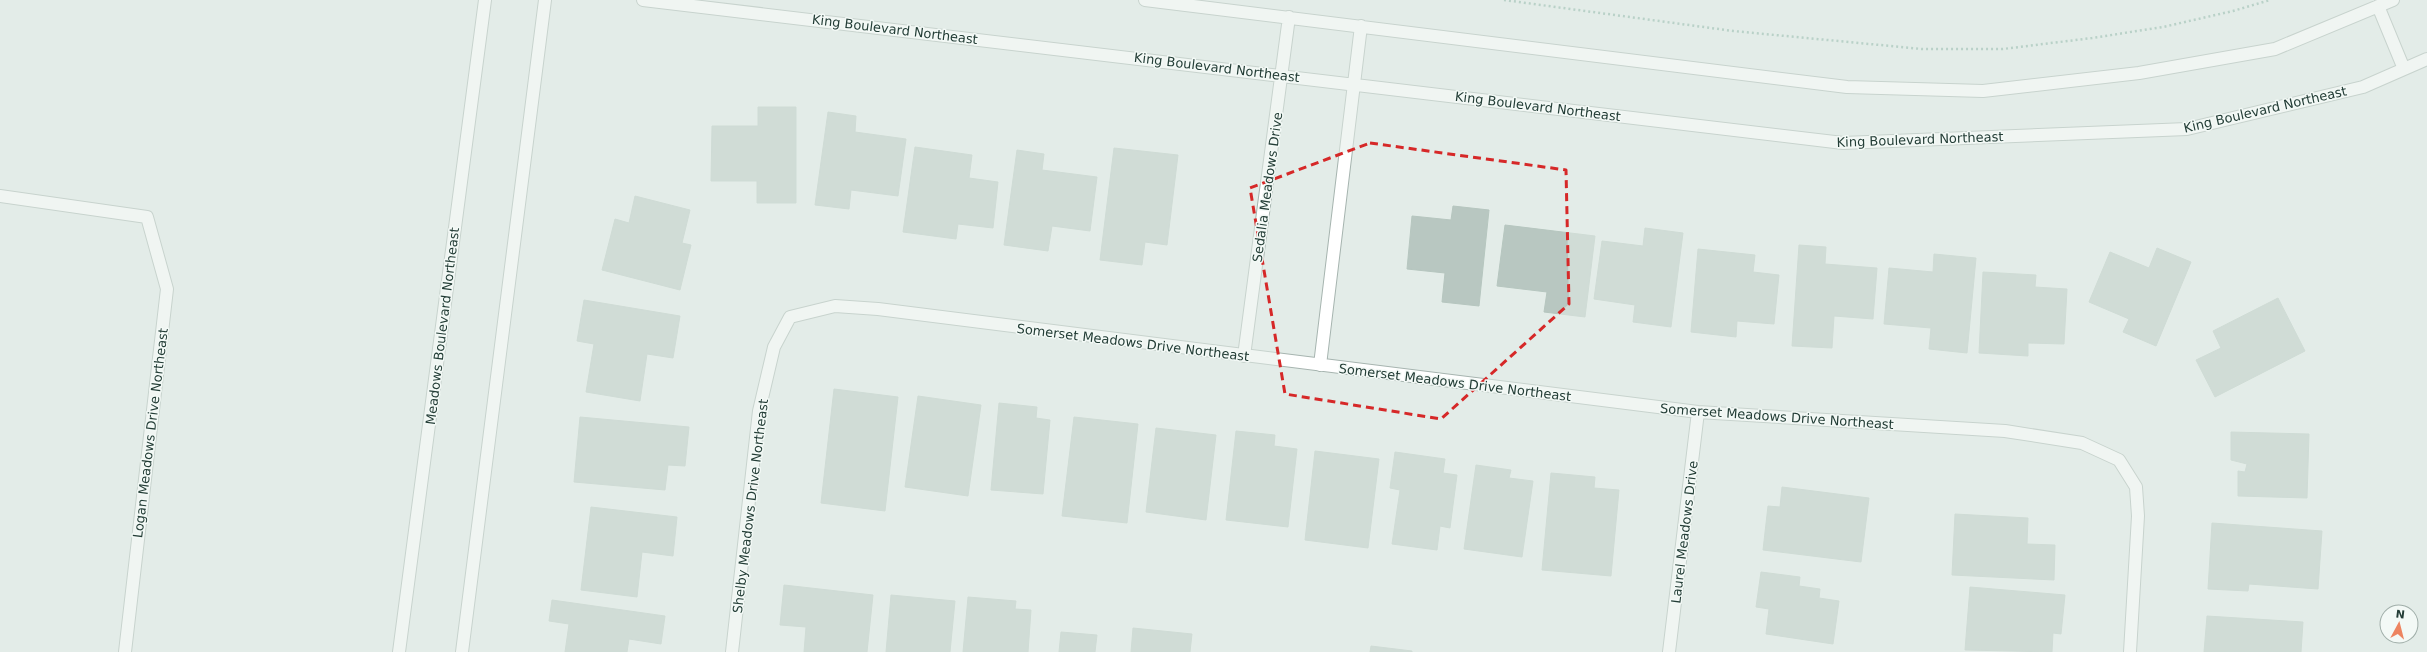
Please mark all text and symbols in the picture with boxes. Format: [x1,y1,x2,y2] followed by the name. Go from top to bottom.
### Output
[811,12,979,47] street label: King Boulevard Northeast
[1133,50,1301,85] street label: King Boulevard Northeast
[2182,83,2348,136] street label: King Boulevard Northeast
[1454,89,1622,124] street label: King Boulevard Northeast
[1250,111,1285,263] street label: Sedalia Meadows Drive
[1836,129,2004,150] street label: King Boulevard Northeast
[423,226,462,426] street label: Meadows Boulevard Northeast
[1016,321,1250,364] street label: Somerset Meadows Drive Northeast
[130,327,171,539] street label: Logan Meadows Drive Northeast
[1338,361,1572,404] street label: Somerset Meadows Drive Northeast
[730,398,771,614] street label: Shelby Meadows Drive Northeast
[1660,401,1894,432] street label: Somerset Meadows Drive Northeast
[1668,460,1701,604] street label: Laurel Meadows Drive
[2379,604,2419,644] north arrow
[2395,608,2406,622] text: N

